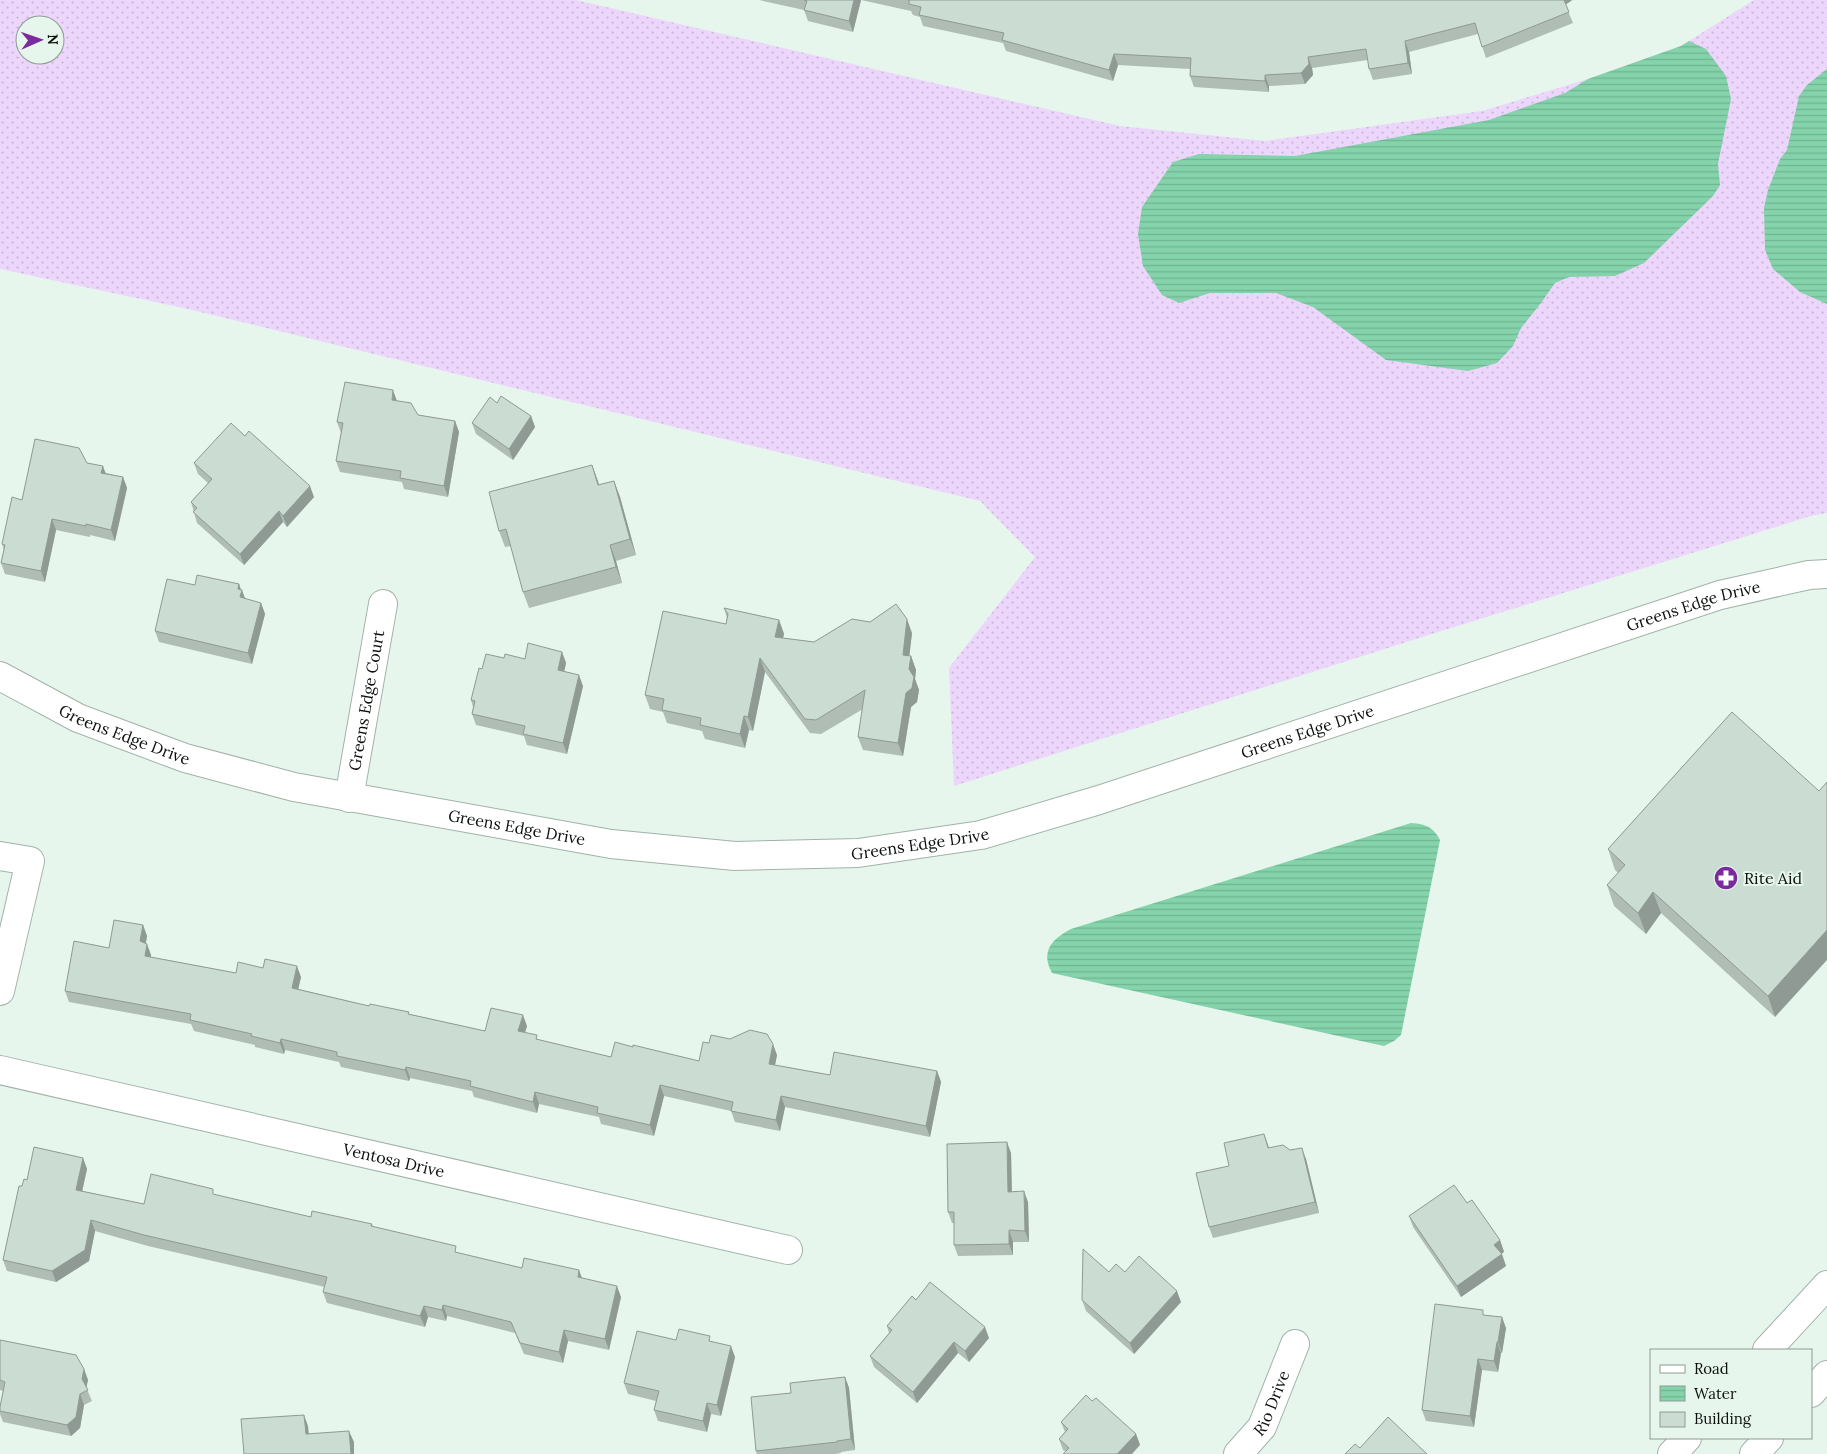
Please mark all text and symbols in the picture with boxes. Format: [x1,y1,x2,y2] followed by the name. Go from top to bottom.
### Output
[15,15,65,65] north arrow
[44,34,62,45] text: N
[1624,576,1762,635] street label: Greens Edge Drive
[344,628,388,772] street label: Greens Edge Court
[56,700,192,769] street label: Greens Edge Drive
[1238,700,1377,763] street label: Greens Edge Drive
[447,805,587,849] street label: Greens Edge Drive
[851,823,992,863] street label: Greens Edge Drive
[1713,865,1739,891] pharmacy icon: Rite Aid
[1744,868,1802,888] place label: Rite Aid
[340,1138,447,1181] street label: Ventosa Drive
[1650,1349,1812,1439] legend
[1694,1359,1729,1378] text: Road
[1249,1367,1294,1440] street label: Rio Drive
[1694,1384,1737,1403] text: Water
[1694,1409,1752,1428] text: Building

